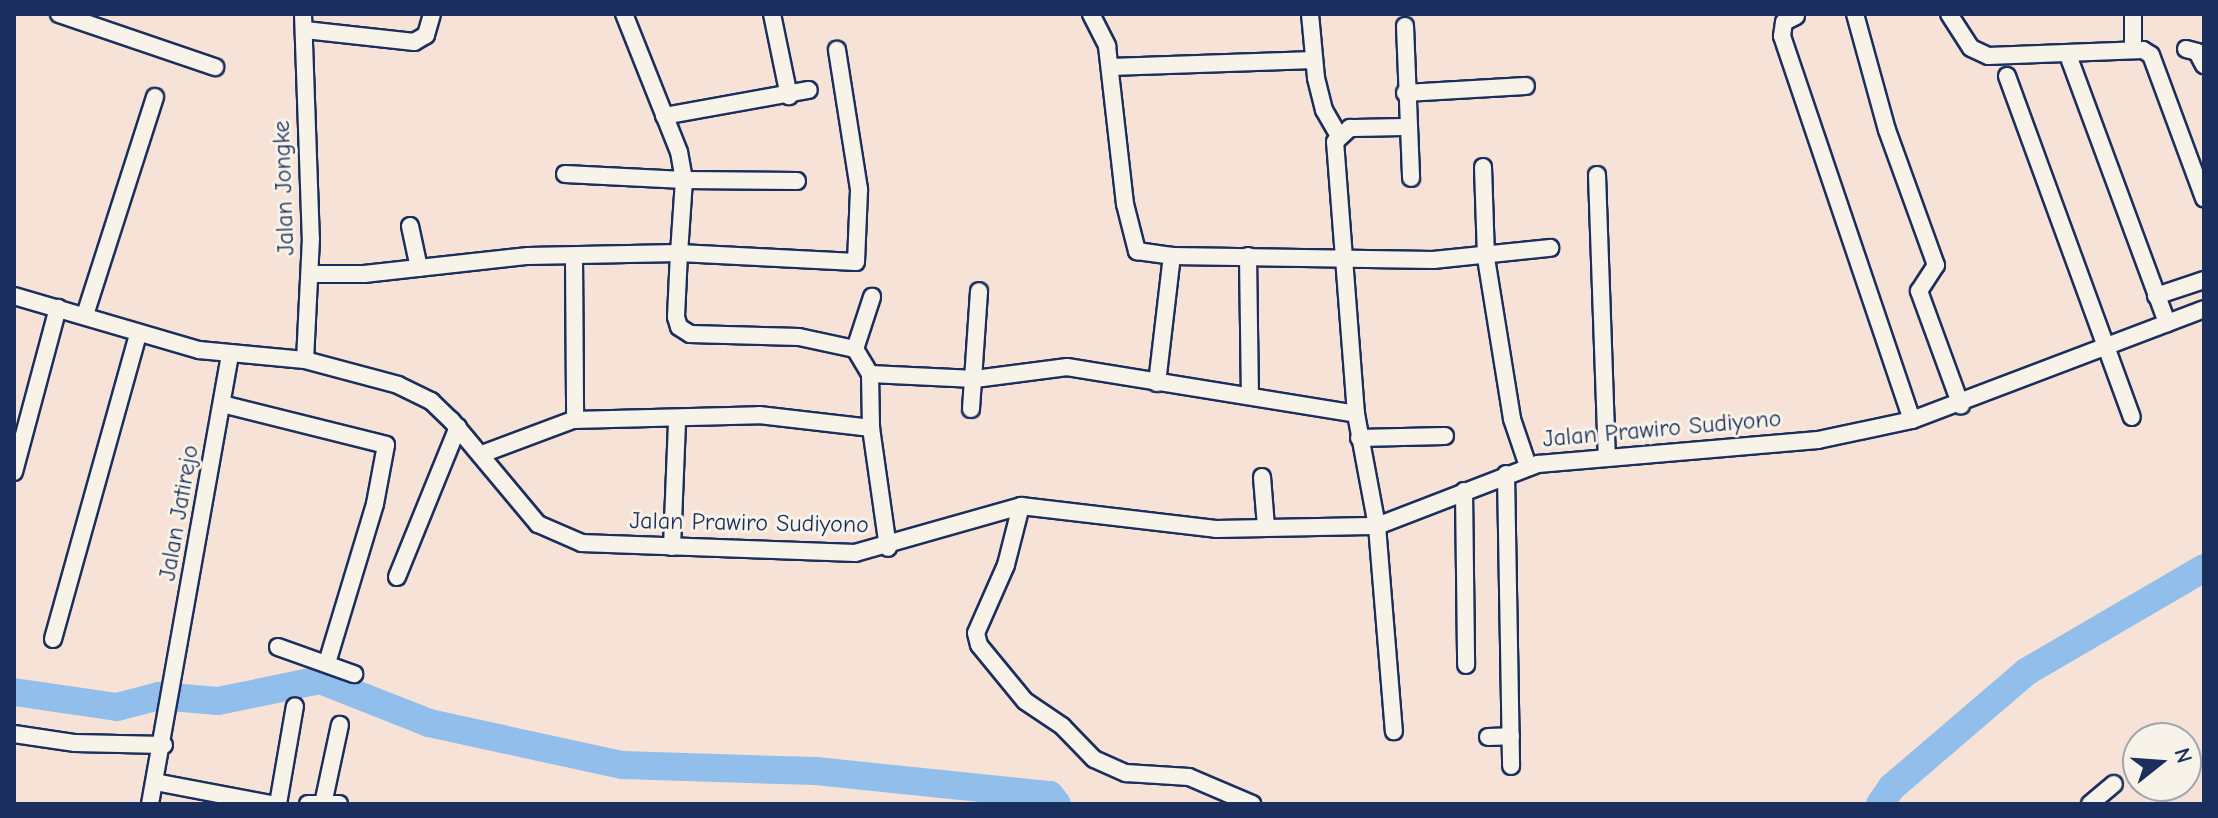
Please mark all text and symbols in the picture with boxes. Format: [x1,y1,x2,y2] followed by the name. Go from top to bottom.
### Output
[267,120,301,256] street label: Jalan Jongke
[1541,404,1783,454] street label: Jalan Prawiro Sudiyono
[153,443,205,583] street label: Jalan Jatirejo
[629,507,869,539] street label: Jalan Prawiro Sudiyono
[2122,722,2202,802] north arrow
[2169,745,2198,766] text: N

